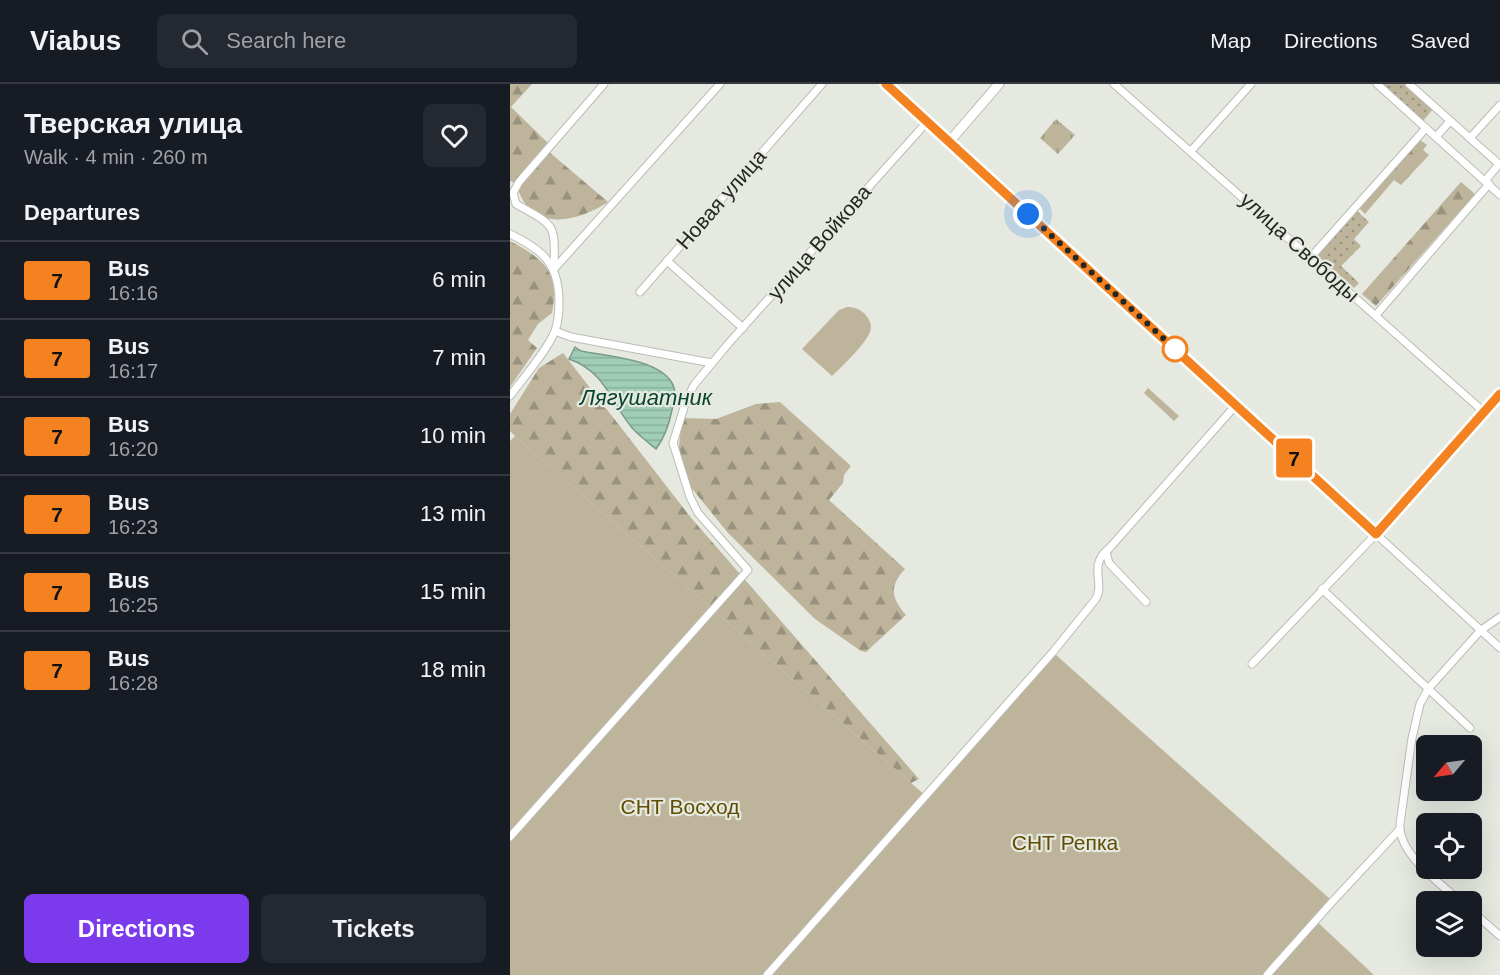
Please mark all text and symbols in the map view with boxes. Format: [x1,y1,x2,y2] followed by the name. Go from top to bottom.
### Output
[157,14,577,68] search box
[30,25,121,56] text: Viabus
[178,25,211,58] icon: search
[226,28,346,53] text: Search here
[1210,29,1251,52] text: Map
[1284,29,1377,52] text: Directions
[1410,29,1470,52] text: Saved
[423,104,486,167] button: heart
[24,108,242,139] text: Тверская улица
[672,144,771,253] street label: Новая улица
[24,146,208,168] text: Walk · 4 min · 260 m
[763,180,875,304] street label: улица Войкова
[1236,188,1364,306] street label: улица Свободы
[1013,199,1043,229] your location
[24,200,140,225] text: Departures
[108,256,150,281] text: Bus
[432,267,486,292] text: 6 min
[51,269,63,292] text: 7
[108,282,158,304] text: 16:16
[108,334,150,359] text: Bus
[1162,336,1188,362] unlabelled marker
[432,345,486,370] text: 7 min
[51,347,63,370] text: 7
[108,360,158,382] text: 16:17
[578,385,714,410] water label: Лягушатник
[108,412,150,437] text: Bus
[420,423,486,448] text: 10 min
[51,425,63,448] text: 7
[108,438,158,460] text: 16:20
[1274,438,1314,478] line badge: 7
[1288,447,1300,470] text: 7
[108,490,150,515] text: Bus
[420,501,486,526] text: 13 min
[51,503,63,526] text: 7
[108,516,158,538] text: 16:23
[108,568,150,593] text: Bus
[420,579,486,604] text: 15 min
[51,581,63,604] text: 7
[108,594,158,616] text: 16:25
[108,646,150,671] text: Bus
[420,657,486,682] text: 18 min
[51,659,63,682] text: 7
[108,672,158,694] text: 16:28
[1416,735,1482,801] north arrow
[1416,735,1482,957] map controls
[621,795,739,818] park label: СНТ Восход
[1416,813,1482,879] button: locate
[1012,831,1119,854] park label: СНТ Репка
[1416,891,1482,957] button: layers
[24,894,249,963] button: Directions
[261,894,486,963] button: Tickets

